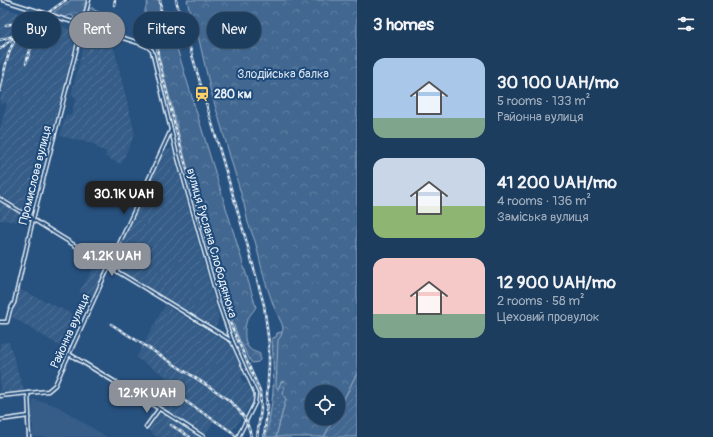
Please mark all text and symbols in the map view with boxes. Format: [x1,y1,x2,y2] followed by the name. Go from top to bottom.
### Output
[12,12,61,48] chip: Buy
[69,12,125,48] chip: Rent
[133,12,199,48] chip: Filters
[207,12,261,48] chip: New
[675,13,697,35] icon: filters
[373,14,434,35] text: 3 homes
[237,67,329,82] park label: Злодійська балка
[497,72,619,93] text: 30 100 UAH/mo
[405,74,453,122] icon: home
[193,85,211,103] station icon: 280 км
[214,87,252,102] place label: 280 км
[497,93,590,109] text: 5 rooms · 133 m²
[497,109,583,125] text: Районна вулиця
[16,124,55,226] street label: Промислова вулиця
[183,167,240,320] street label: вулиця Руслана Слободянюка
[497,172,617,193] text: 41 200 UAH/mo
[405,174,453,222] icon: home
[78,181,170,215] pin: 30.1K UAH
[94,186,154,202] text: 30.1K UAH
[497,193,591,209] text: 4 rooms · 136 m²
[497,209,589,225] text: Заміська вулиця
[66,243,158,277] pin: 41.2K UAH
[83,248,141,264] text: 41.2K UAH
[497,272,616,293] text: 12 900 UAH/mo
[405,274,453,322] icon: home
[47,291,94,371] street label: Районна вулиця
[497,293,584,309] text: 2 rooms · 58 m²
[497,309,600,325] text: Цеховий провулок
[101,380,193,414] pin: 12.9K UAH
[118,385,176,401] text: 12.9K UAH
[305,385,345,425] map controls
[305,385,345,425] button: locate

